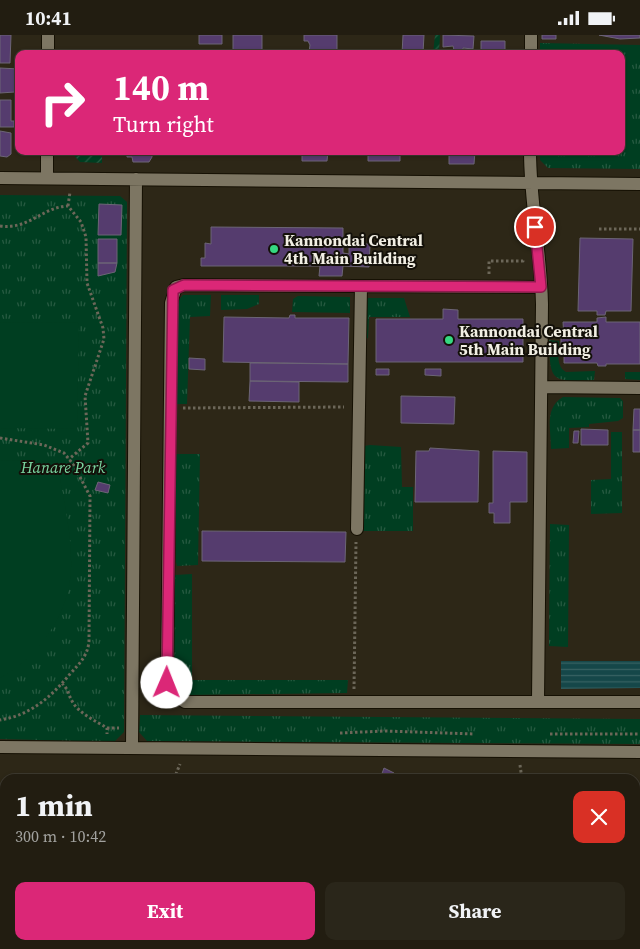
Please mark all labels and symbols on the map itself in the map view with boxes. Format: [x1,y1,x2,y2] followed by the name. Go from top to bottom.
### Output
[514,206,556,248] pin
[284,229,423,269] place label: Kannondai Central 4th Main Building
[268,243,280,255] marker: Kannondai Central 4th Main Building
[459,320,598,360] place label: Kannondai Central 5th Main Building
[443,334,455,346] marker: Kannondai Central 5th Main Building
[20,456,106,478] park label: Hanare Park
[140,656,192,708] position arrow

